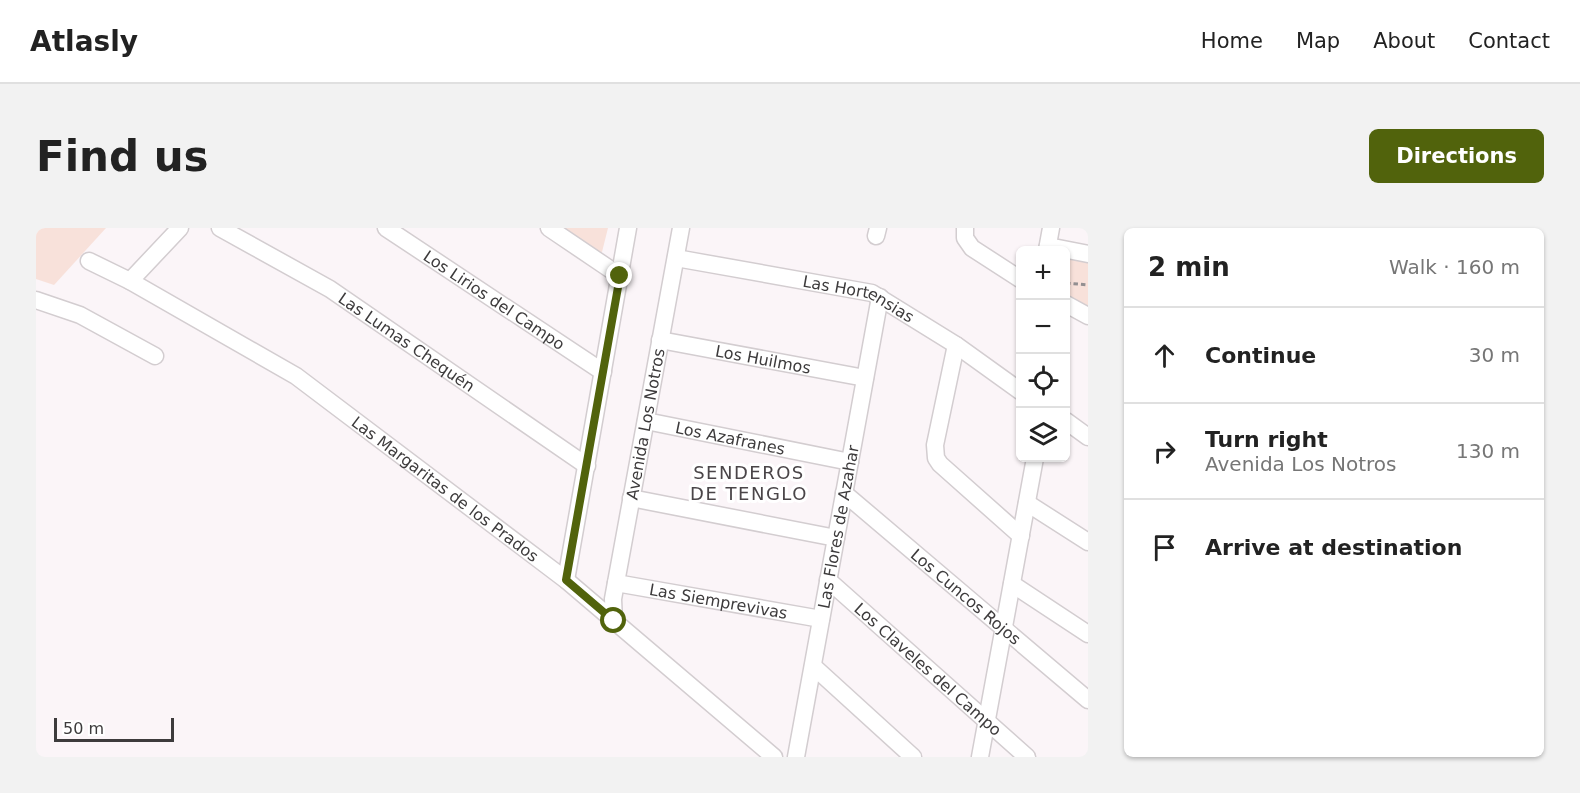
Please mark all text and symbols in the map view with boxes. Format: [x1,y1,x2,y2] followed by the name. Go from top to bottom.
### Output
[30,25,138,58] text: Atlasly
[1201,29,1263,53] text: Home
[1296,29,1340,53] text: Map
[1373,29,1435,53] text: About
[1468,29,1550,53] text: Contact
[1369,129,1544,183] button: Directions
[36,132,209,181] text: Find us
[1016,246,1070,462] map controls
[1016,246,1070,300] button: +
[420,247,568,354] street label: Los Lirios del Campo
[1148,252,1230,282] text: 2 min
[1389,255,1520,279] text: Walk · 160 m
[606,262,632,288] route end
[801,272,917,327] street label: Las Hortensias
[335,289,478,396] street label: Las Lumas Chequén
[1016,300,1070,354] button: −
[1148,339,1181,372] icon: ahead
[714,341,812,378] street label: Los Huilmos
[1205,343,1316,368] text: Continue
[1469,343,1520,367] text: 30 m
[622,347,669,501] street label: Avenida Los Notros
[1016,354,1070,408] button: locate
[1016,408,1070,462] button: layers
[348,412,542,566] street label: Las Margaritas de los Prados
[674,418,787,459] street label: Los Azafranes
[1205,427,1328,452] text: Turn right
[1148,435,1181,468] icon: right
[1456,439,1520,463] text: 130 m
[814,443,863,610] street label: Las Flores de Azahar
[1205,452,1396,476] text: Avenida Los Notros
[690,462,808,504] district label: SENDEROS DE TENGLO
[1148,531,1181,564] icon: arrive
[1205,535,1462,560] text: Arrive at destination
[907,545,1025,649] street label: Los Cuncos Rojos
[648,580,789,623] street label: Las Siemprevivas
[850,599,1005,740] street label: Los Claveles del Campo
[600,607,626,633] route start
[54,715,174,742] scale bar
[63,719,104,738] text: 50 m

